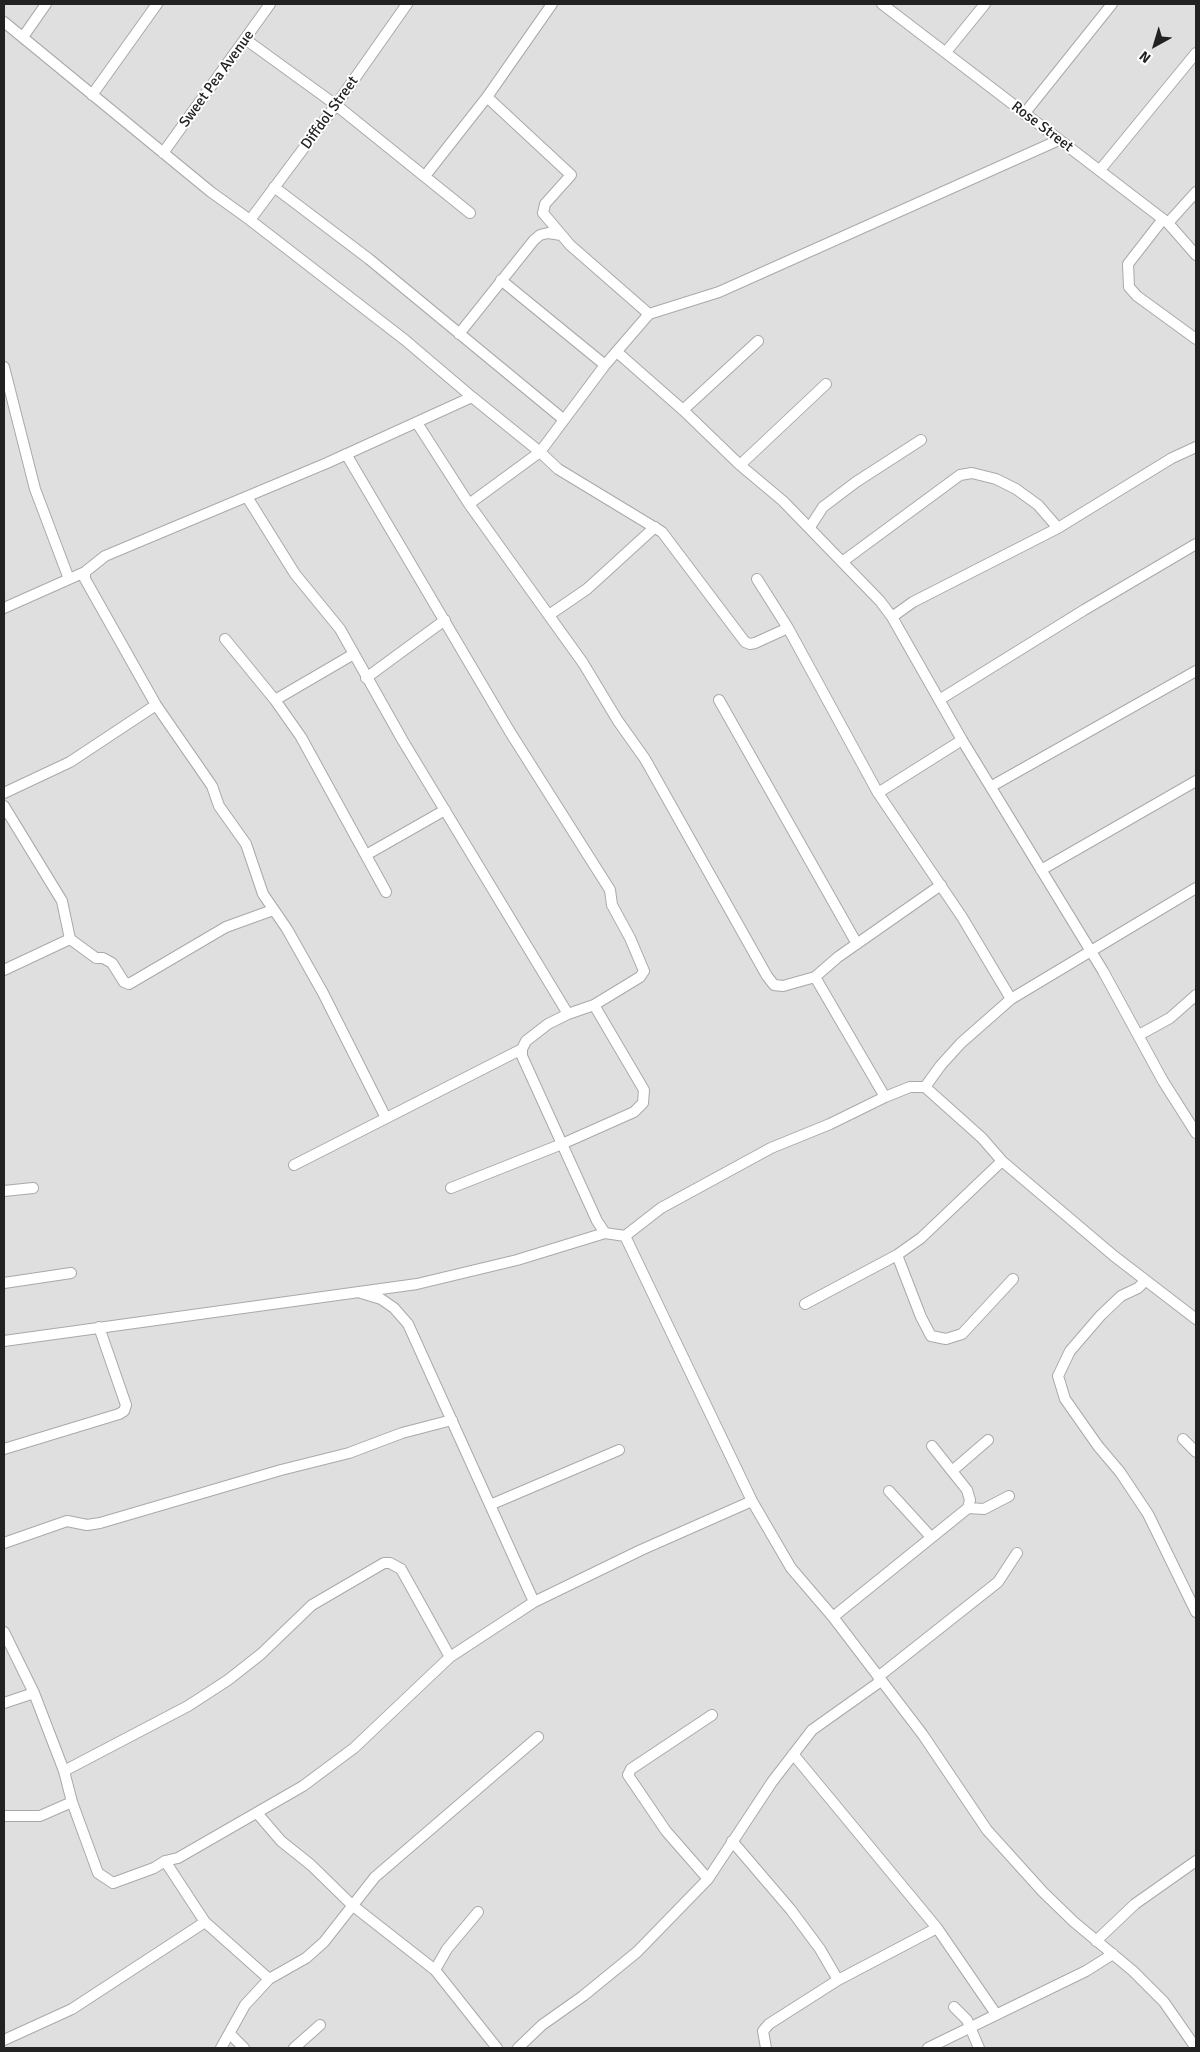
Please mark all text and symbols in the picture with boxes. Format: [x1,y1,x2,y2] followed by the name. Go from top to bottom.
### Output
[1130,20,1180,70] north arrow
[176,27,258,131] street label: Sweet Pea Avenue
[1136,47,1154,67] text: N
[298,73,362,153] street label: Diffdol Street
[1007,98,1077,156] street label: Rose Street

